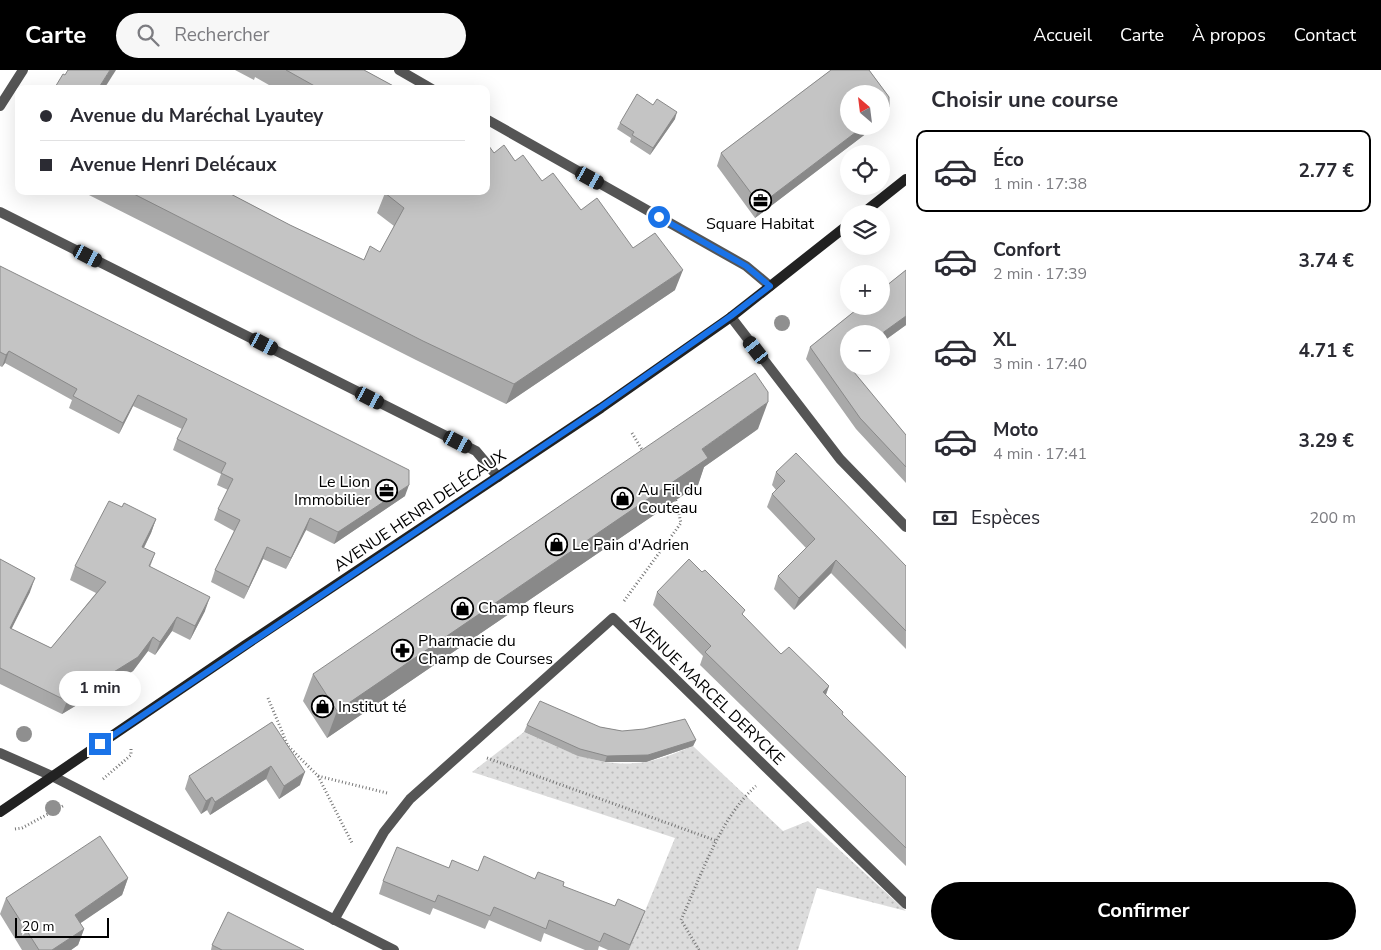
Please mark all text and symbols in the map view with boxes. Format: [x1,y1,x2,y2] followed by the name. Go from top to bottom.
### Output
[116,13,466,58] search box
[25,19,86,51] text: Carte
[134,21,162,49] icon: search
[174,22,270,48] text: Rechercher
[1033,23,1092,47] text: Accueil
[1120,23,1164,47] text: Carte
[1192,23,1266,47] text: À propos
[1294,23,1356,47] text: Contact
[840,85,890,135] north arrow
[840,85,890,375] map controls
[931,85,1118,115] text: Choisir une course
[70,103,323,129] text: Avenue du Maréchal Lyautey
[840,145,890,195] button: locate
[993,147,1024,173] text: Éco
[933,149,978,194] icon: car
[70,152,277,178] text: Avenue Henri Delécaux
[1299,158,1354,184] text: 2.77 €
[573,164,606,192] car
[993,173,1087,195] text: 1 min · 17:38
[748,188,772,212] office icon: Square Habitat
[840,205,890,255] button: layers
[648,206,670,228] route start
[706,213,815,235] place label: Square Habitat
[993,237,1060,263] text: Confort
[933,239,978,284] icon: car
[71,243,104,269] car
[1299,248,1354,274] text: 3.74 €
[993,263,1087,285] text: 2 min · 17:39
[840,265,890,315] button: +
[840,325,890,375] button: −
[993,327,1016,353] text: XL
[933,329,978,374] icon: car
[247,331,280,357] car
[740,334,771,366] car
[1299,338,1354,364] text: 4.71 €
[993,353,1087,375] text: 3 min · 17:40
[353,385,386,411] car
[993,417,1039,443] text: Moto
[933,419,978,464] icon: car
[1299,428,1354,454] text: 3.29 €
[441,429,474,455] car
[993,443,1087,465] text: 4 min · 17:41
[330,445,511,577] street label: AVENUE HENRI DELÉCAUX
[294,471,370,511] place label: Le Lion Immobilier
[374,479,398,503] office icon: Le Lion Immobilier
[638,479,702,519] place label: Au Fil du Couteau
[610,487,634,511] shop icon: Au Fil du Couteau
[931,504,959,532] icon: cash
[971,505,1040,531] text: Espèces
[1309,507,1356,529] text: 200 m
[544,533,568,557] shop icon: Le Pain d'Adrien
[572,534,689,556] place label: Le Pain d'Adrien
[450,596,474,620] shop icon: Champ fleurs
[478,597,574,619] place label: Champ fleurs
[625,610,789,770] street label: AVENUE MARCEL DERYCKE
[418,630,553,670] place label: Pharmacie du Champ de Courses
[390,638,414,662] pharmacy icon: Pharmacie du Champ de Courses
[59,672,141,706] callout: 1 min
[79,677,121,699] text: 1 min
[310,695,334,719] shop icon: Institut té
[338,696,406,718] place label: Institut té
[89,733,111,755] route end
[931,882,1356,940] button: Confirmer
[15,915,109,938] scale bar
[22,917,54,936] text: 20 m

